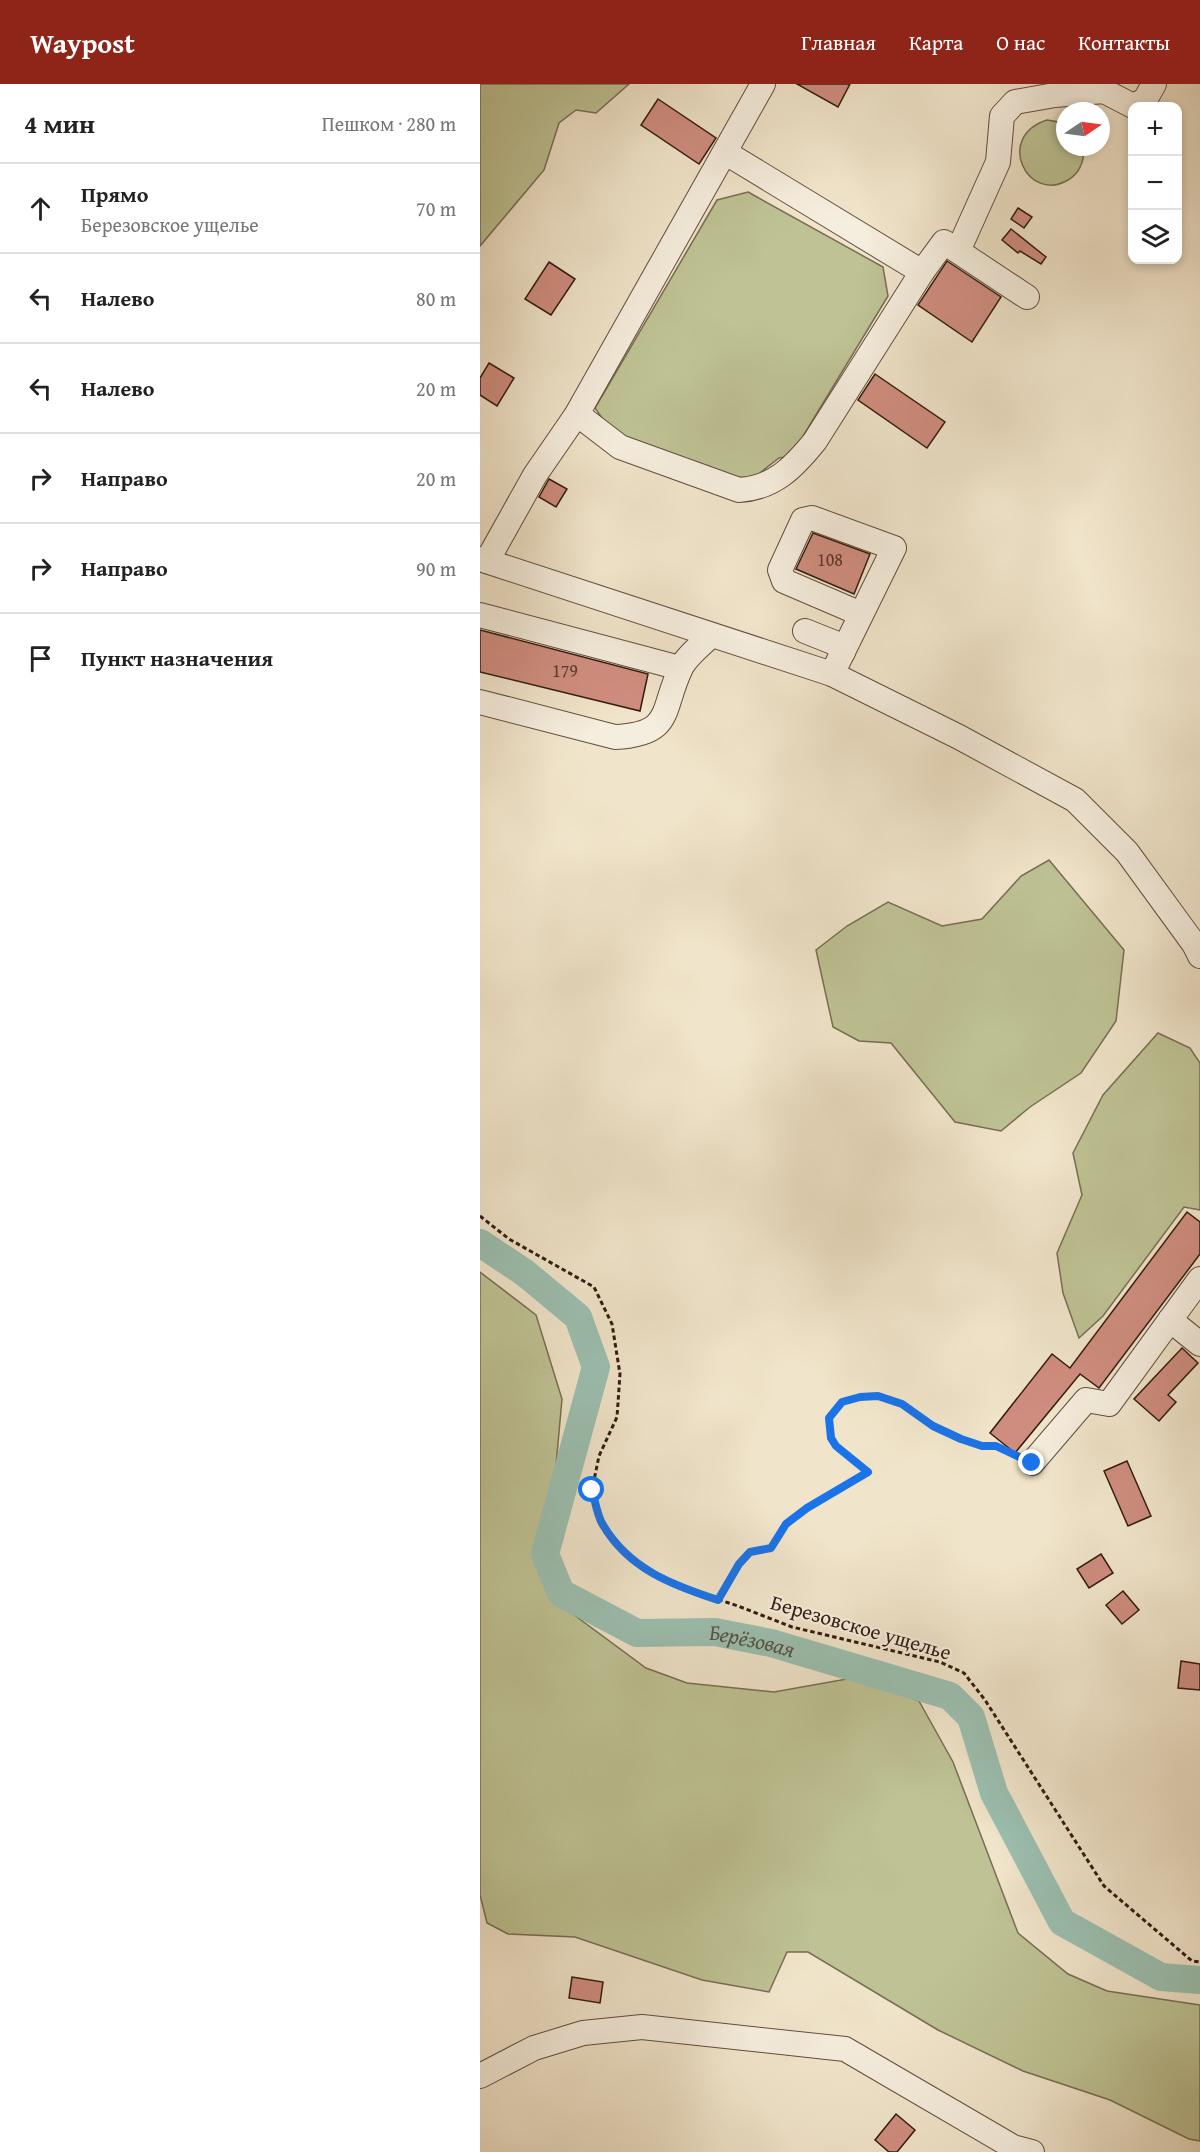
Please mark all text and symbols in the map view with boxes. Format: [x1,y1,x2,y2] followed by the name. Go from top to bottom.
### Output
[30,22,135,63] text: Waypost
[801,27,876,58] text: Главная
[909,27,963,58] text: Карта
[996,27,1045,58] text: О нас
[1078,27,1170,58] text: Контакты
[1056,102,1110,156] north arrow
[1128,102,1182,264] map controls
[1128,102,1182,156] button: +
[24,104,95,143] text: 4 мин
[322,109,456,138] text: Пешком · 280 m
[1128,156,1182,210] button: −
[81,178,148,210] text: Прямо
[24,192,57,225] icon: ahead
[416,194,456,223] text: 70 m
[81,210,259,239] text: Березовское ущелье
[1128,210,1182,264] button: layers
[24,282,57,315] icon: left
[81,282,154,314] text: Налево
[416,284,456,313] text: 80 m
[24,372,57,405] icon: left
[81,372,154,404] text: Налево
[416,374,456,403] text: 20 m
[24,462,57,495] icon: right
[81,462,168,494] text: Направо
[416,464,456,493] text: 20 m
[817,546,843,573] house number: 108
[24,552,57,585] icon: right
[81,552,168,584] text: Направо
[416,554,456,583] text: 90 m
[24,642,57,675] icon: arrive
[81,642,273,674] text: Пункт назначения
[552,657,578,684] house number: 179
[1018,1449,1044,1475] route end
[578,1476,604,1502] route start
[767,1586,955,1668] street label: Березовское ущелье
[709,1616,799,1665] water label: Берёзовая

